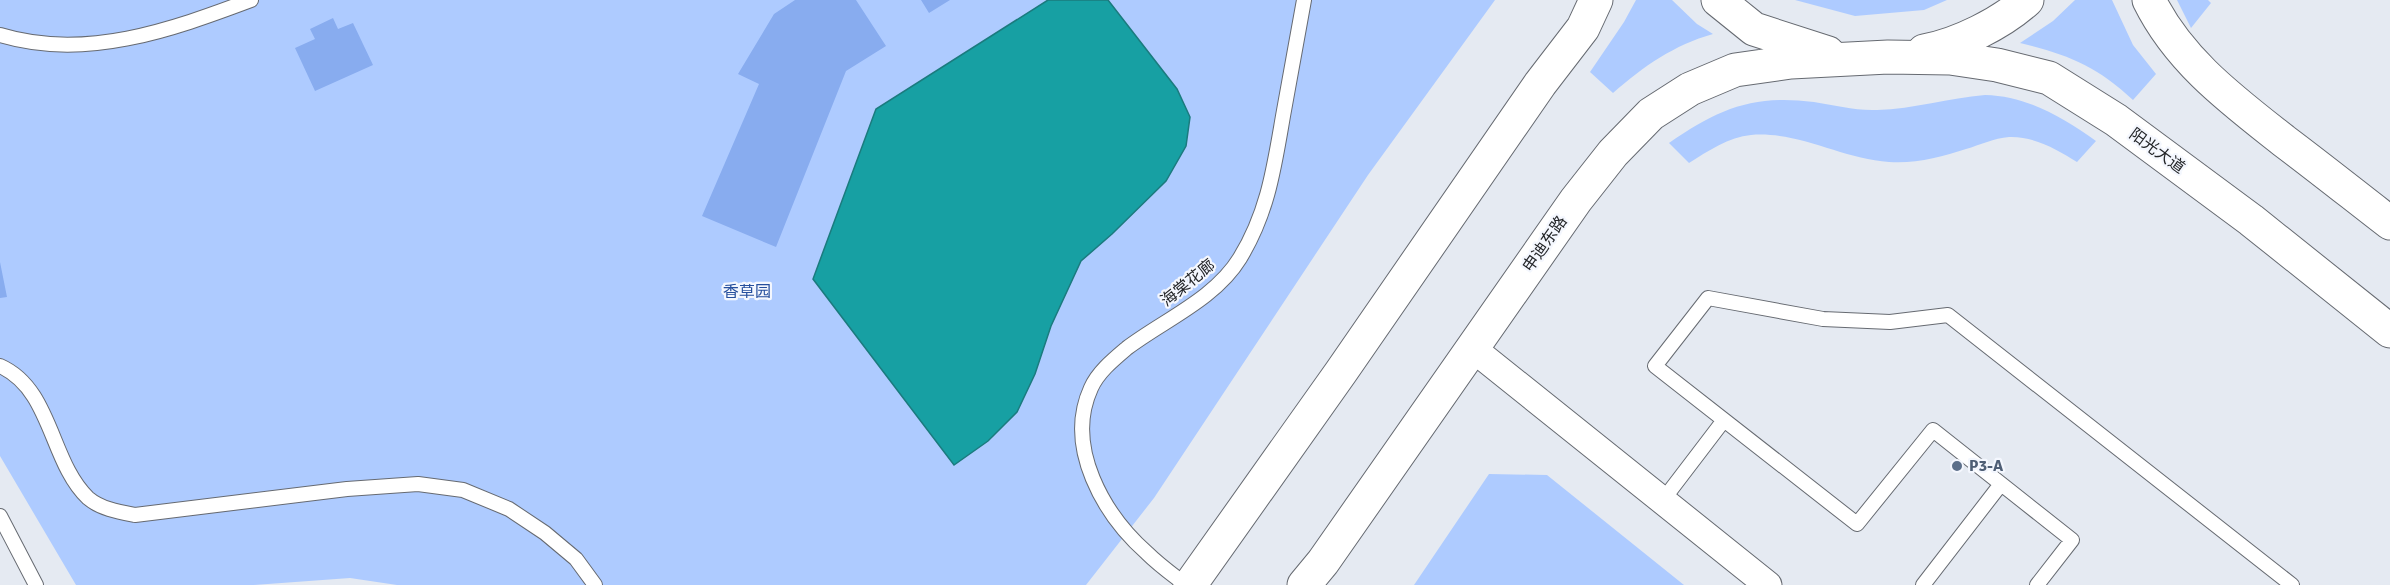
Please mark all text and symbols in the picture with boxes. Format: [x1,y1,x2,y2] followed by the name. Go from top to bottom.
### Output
[2125,124,2189,178] street label: 阳光大道
[1518,212,1572,276] street label: 申迪东路
[1157,255,1219,311] street label: 海棠花廊
[723,282,771,302] park label: 香草园
[1969,456,2004,476] place label: P3-A
[1950,459,1964,473] marker: P3-A

